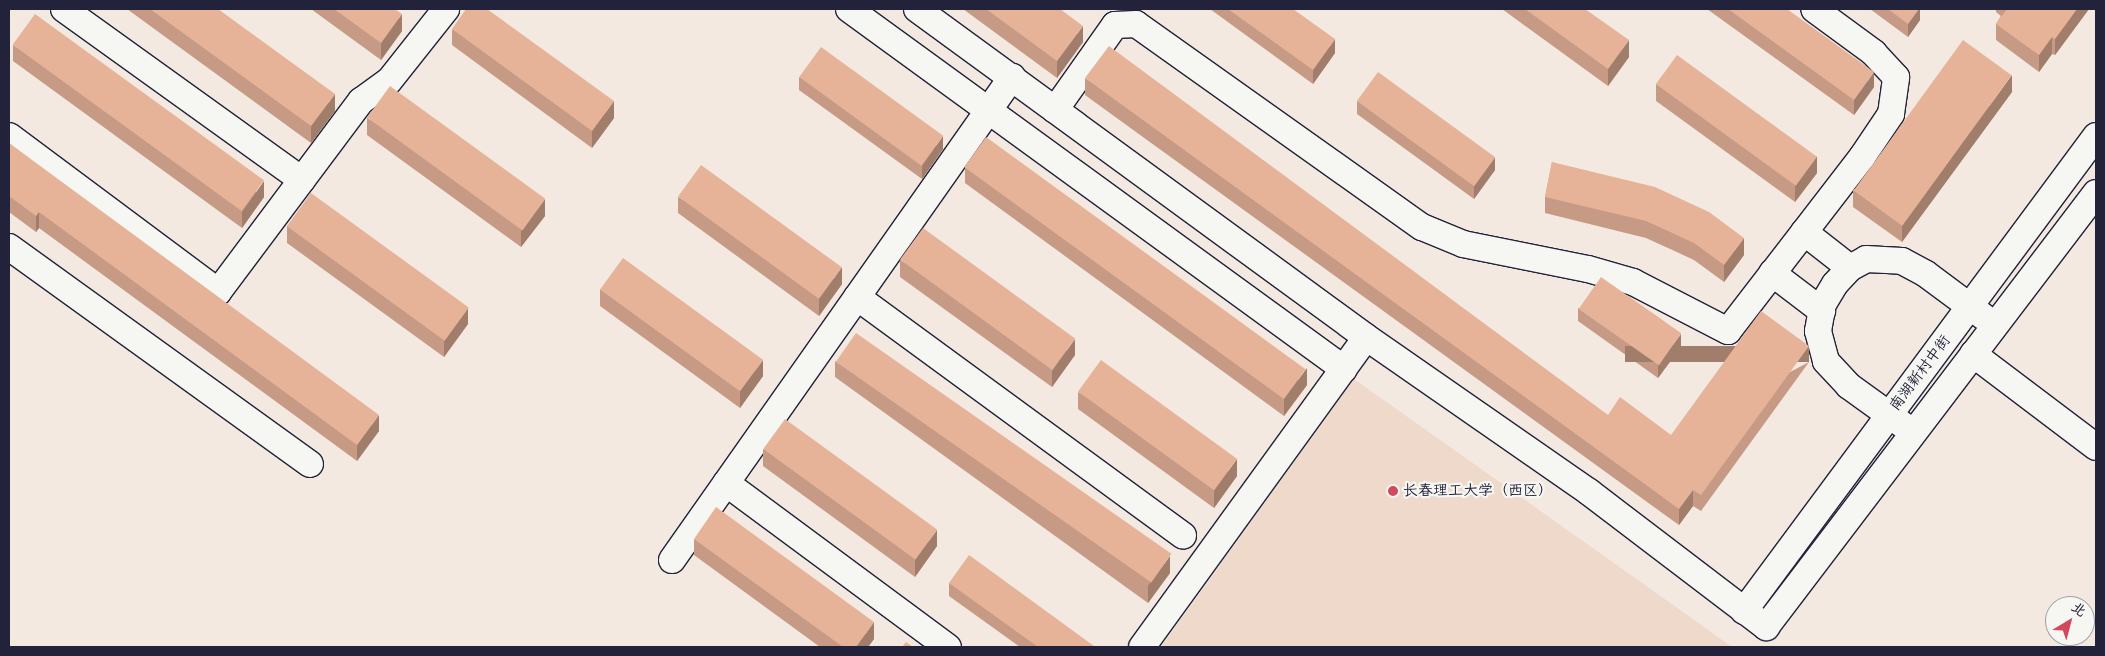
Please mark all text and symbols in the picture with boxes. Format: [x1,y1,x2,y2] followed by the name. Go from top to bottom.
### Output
[1886,332,1954,414] street label: 南湖新村中街
[1403,482,1553,500] place label: 长春理工大学（西区）
[1387,485,1399,497] marker: 长春理工大学（西区）
[2066,595,2092,624] text: 北
[2045,596,2095,646] north arrow

